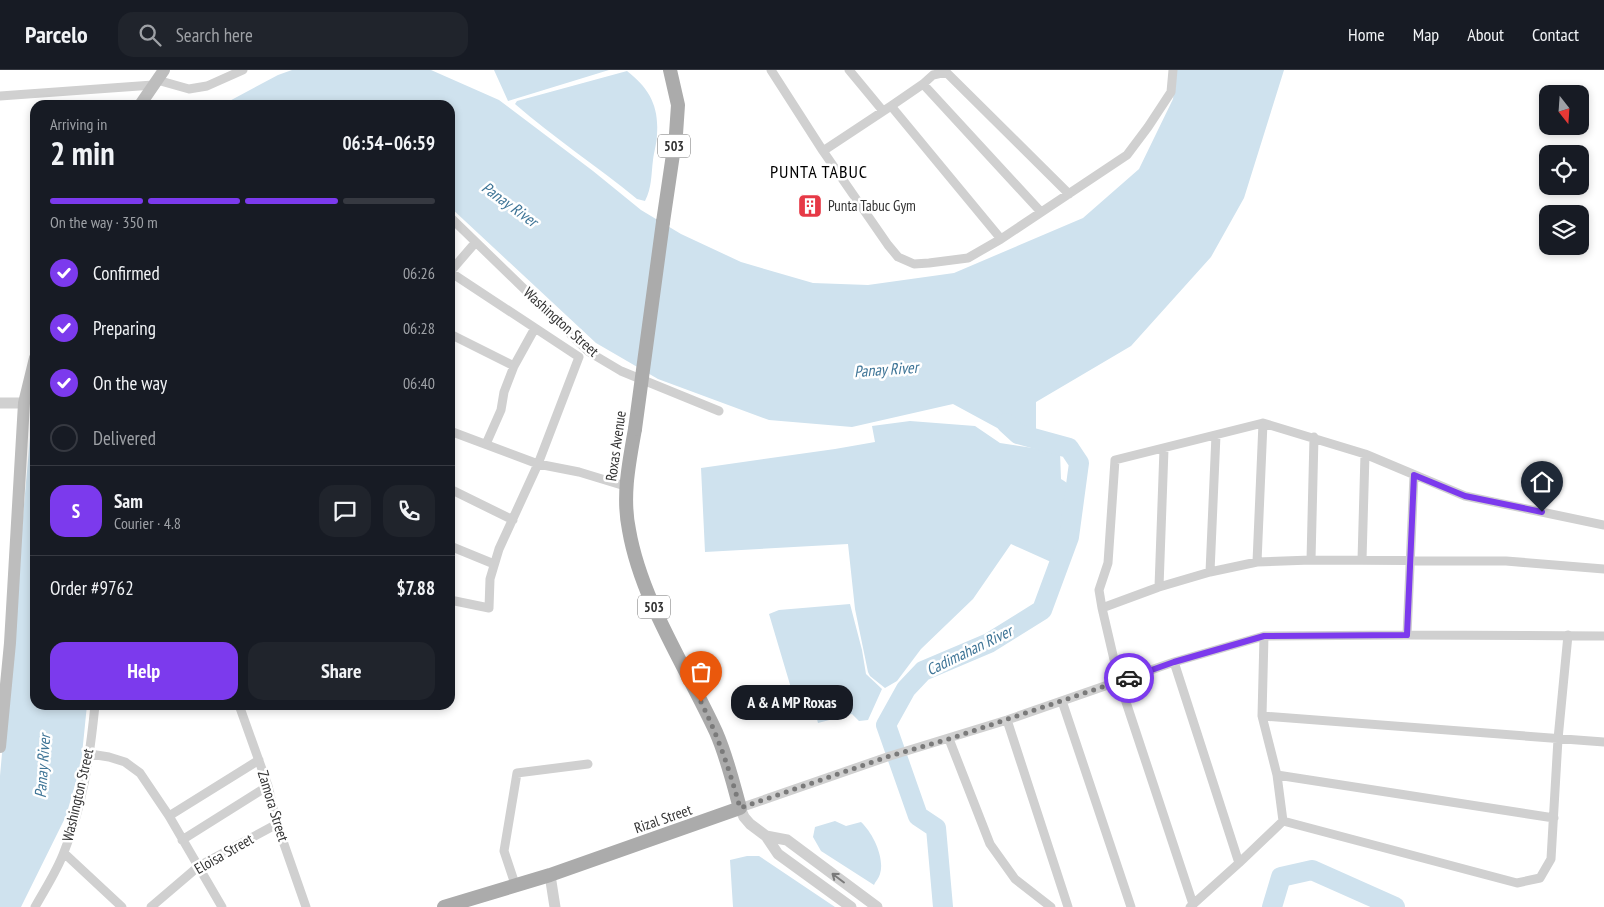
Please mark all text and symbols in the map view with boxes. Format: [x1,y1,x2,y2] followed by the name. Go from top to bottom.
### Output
[118,12,468,57] search box
[25,19,88,50] text: Parcelo
[136,21,164,49] icon: search
[176,23,253,47] text: Search here
[1348,23,1385,46] text: Home
[1413,23,1439,46] text: Map
[1467,23,1504,46] text: About
[1532,23,1579,46] text: Contact
[1539,85,1589,135] north arrow
[1539,85,1589,255] map controls
[50,114,107,134] text: Arriving in
[342,131,435,155] text: 06:54–06:59
[50,132,115,174] text: 2 min
[658,134,690,158] road number: 503
[1539,145,1589,195] button: locate
[770,160,868,183] district label: PUNTA TABUC
[478,177,544,232] water label: Panay River
[797,193,823,219] building icon: Punta Tabuc Gym
[828,196,916,215] place label: Punta Tabuc Gym
[1539,205,1589,255] button: layers
[50,212,158,232] text: On the way · 350 m
[50,259,78,287] icon: check
[93,261,160,285] text: Confirmed
[403,263,435,283] text: 06:26
[520,283,603,360] street label: Washington Street
[50,314,78,342] icon: check
[93,316,156,340] text: Preparing
[403,318,435,338] text: 06:28
[853,357,921,381] water label: Panay River
[50,369,78,397] icon: check
[93,371,167,395] text: On the way
[403,373,435,393] text: 06:40
[601,410,630,482] street label: Roxas Avenue
[93,426,156,450] text: Delivered
[1521,461,1563,512] pin
[1528,468,1556,496] icon: home
[319,485,371,537] button: chat
[383,485,435,537] button: phone
[114,489,143,513] text: Sam
[72,499,80,523] text: S
[114,513,181,533] text: Courier · 4.8
[50,576,134,600] text: Order #9762
[397,576,435,600] text: $7.88
[638,596,670,618] road number: 503
[923,619,1017,679] water label: Cadimahan River
[50,642,238,700] button: Help
[248,642,435,700] button: Share
[680,651,722,702] pin
[1104,653,1154,703] courier
[687,658,715,686] icon: bag
[1115,664,1143,692] icon: car
[731,684,854,720] callout: A & A MP Roxas
[747,692,837,712] text: A & A MP Roxas
[30,731,54,799] water label: Panay River
[58,747,97,843] street label: Washington Street
[254,768,293,844] street label: Zamora Street
[632,800,694,837] street label: Rizal Street
[191,829,257,878] street label: Eloisa Street
[831,873,845,883] one-way arrow

